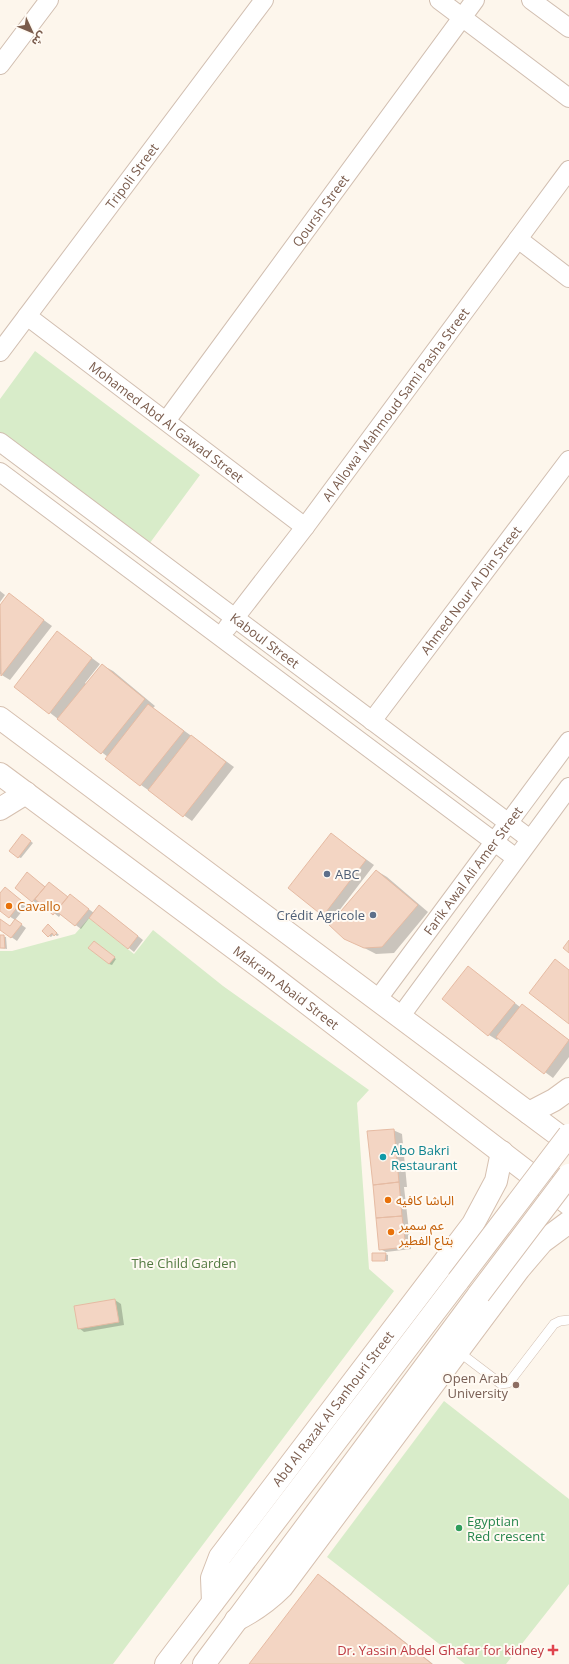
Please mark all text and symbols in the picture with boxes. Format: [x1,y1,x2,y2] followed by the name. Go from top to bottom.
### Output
[12,12,52,52] north arrow
[29,29,50,50] text: ش
[101,139,163,213] street label: Tripoli Street
[288,171,353,250] street label: Qoursh Street
[318,304,473,505] street label: Al Allowa' Mahmoud Sami Pasha Street
[85,357,248,487] street label: Mohamed Abd Al Gawad Street
[416,522,525,658] street label: Ahmed Nour Al Din Street
[227,609,303,672] street label: Kaboul Street
[419,802,527,939] street label: Farik Awal Ali Amer Street
[335,865,360,883] place label: ABC
[322,869,332,879] marker: ABC
[17,897,61,915] place label: Cavallo
[4,901,14,911] marker: Cavallo
[276,906,365,924] place label: Crédit Agricole
[368,910,378,920] marker: Crédit Agricole
[230,942,343,1034] street label: Makram Abaid Street
[391,1141,458,1174] place label: Abo Bakri Restaurant
[378,1152,388,1162] marker: Abo Bakri Restaurant
[396,1191,454,1209] place label: الباشا كافيه
[383,1195,393,1205] marker: الباشا كافيه
[398,1216,453,1251] place label: عم سمير بتاع الفطير
[386,1227,396,1237] marker: عم سمير بتاع الفطير
[131,1254,237,1272] park label: The Child Garden
[268,1327,398,1490] street label: Abd Al Razak Al Sanhouri Street
[443,1369,508,1402] place label: Open Arab University
[511,1380,521,1390] marker: Open Arab University
[467,1512,545,1545] place label: Egyptian Red crescent
[454,1523,464,1533] marker: Egyptian Red crescent
[337,1641,544,1659] place label: Dr. Yassin Abdel Ghafar for kidney
[547,1644,559,1656] marker: Dr. Yassin Abdel Ghafar for kidney

